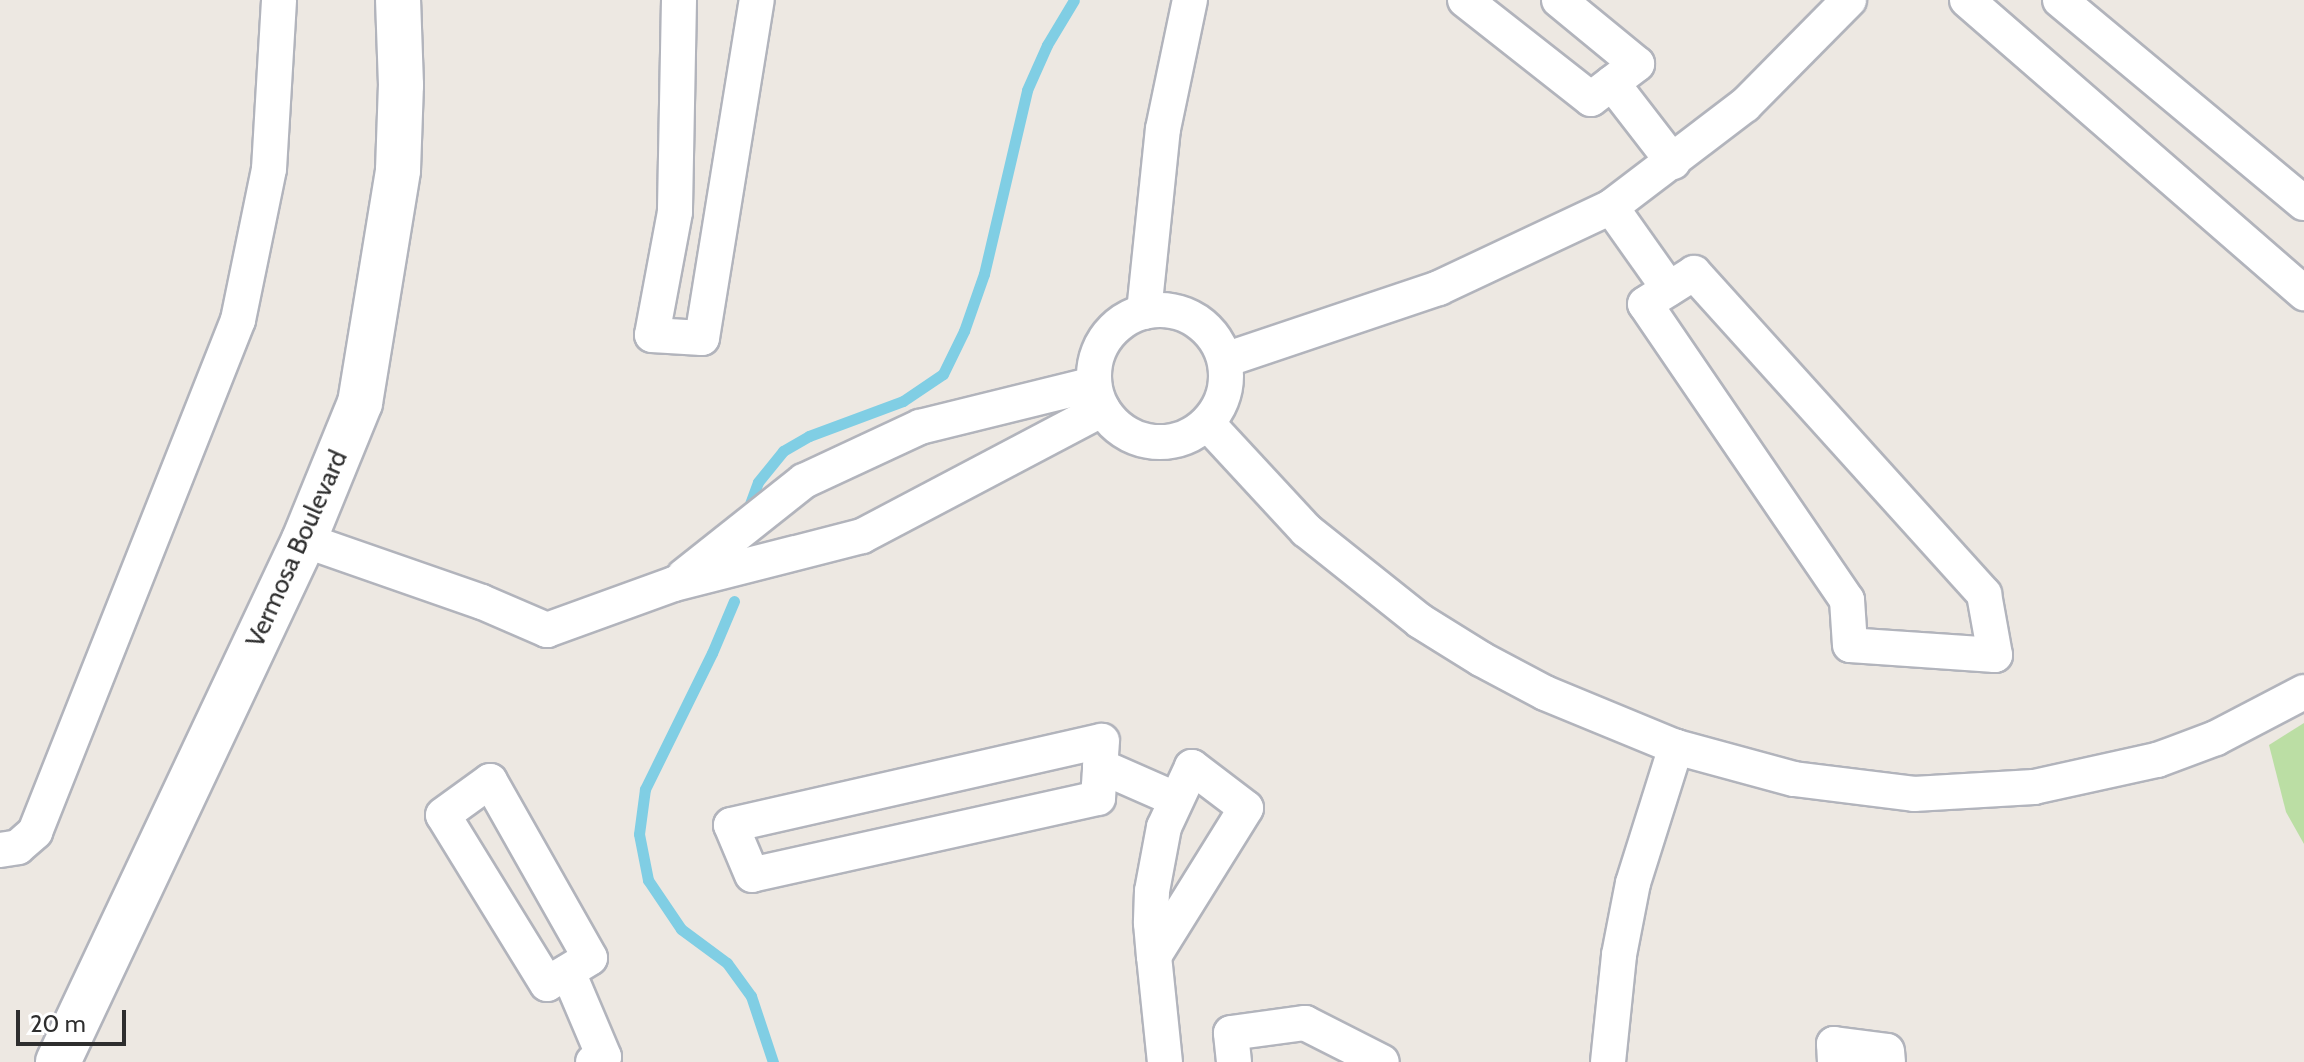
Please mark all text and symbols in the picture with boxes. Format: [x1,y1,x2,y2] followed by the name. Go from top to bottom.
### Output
[240,446,354,652] street label: Vermosa Boulevard
[20,994,130,1044] scale bar
[30,1009,86,1038] text: 20 m

